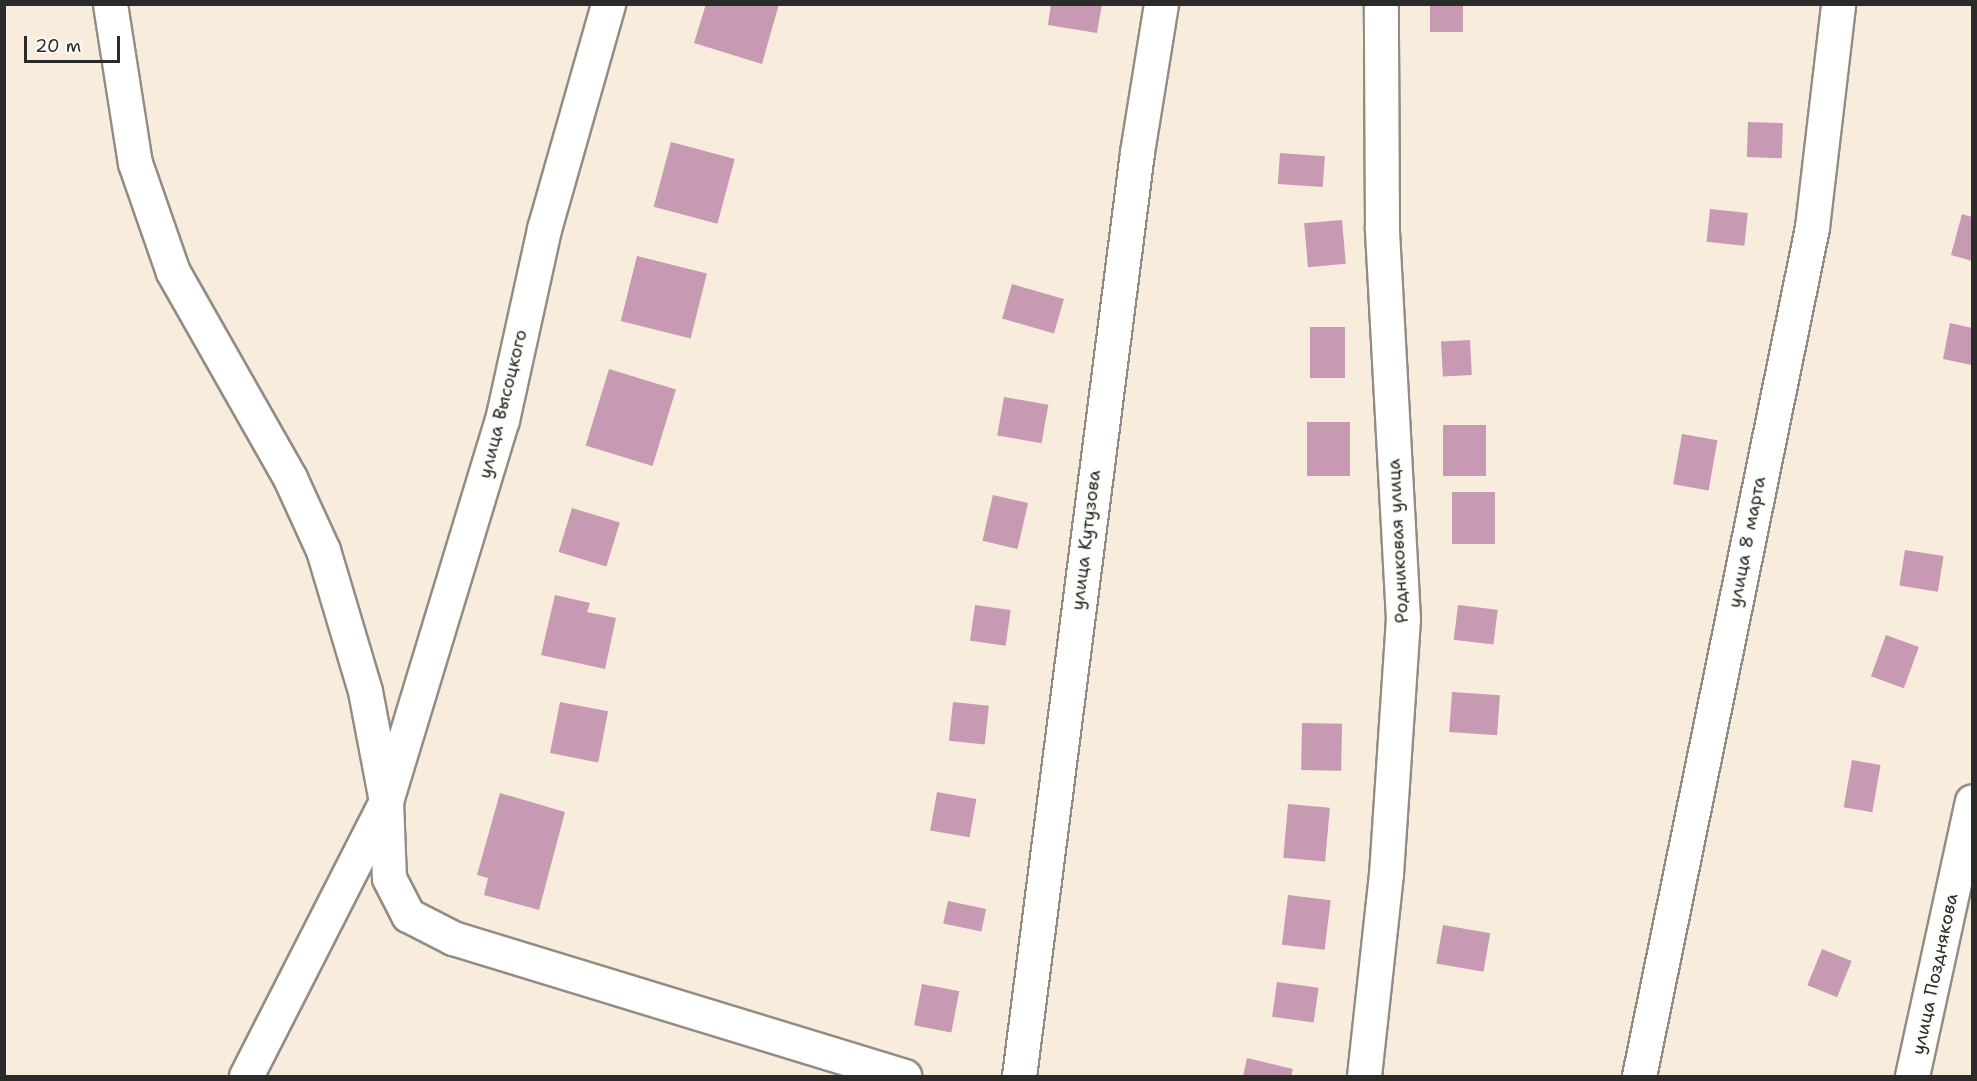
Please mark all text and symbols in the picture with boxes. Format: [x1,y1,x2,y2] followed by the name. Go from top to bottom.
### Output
[27,24,123,62] scale bar
[35,34,81,58] text: 20 m
[474,327,532,481] street label: улица Высоцкого
[1383,458,1413,624] street label: Родниковая улица
[1067,469,1105,611] street label: улица Кутузова
[1724,474,1770,610] street label: улица 8 марта
[1907,891,1963,1057] street label: улица Позднякова

